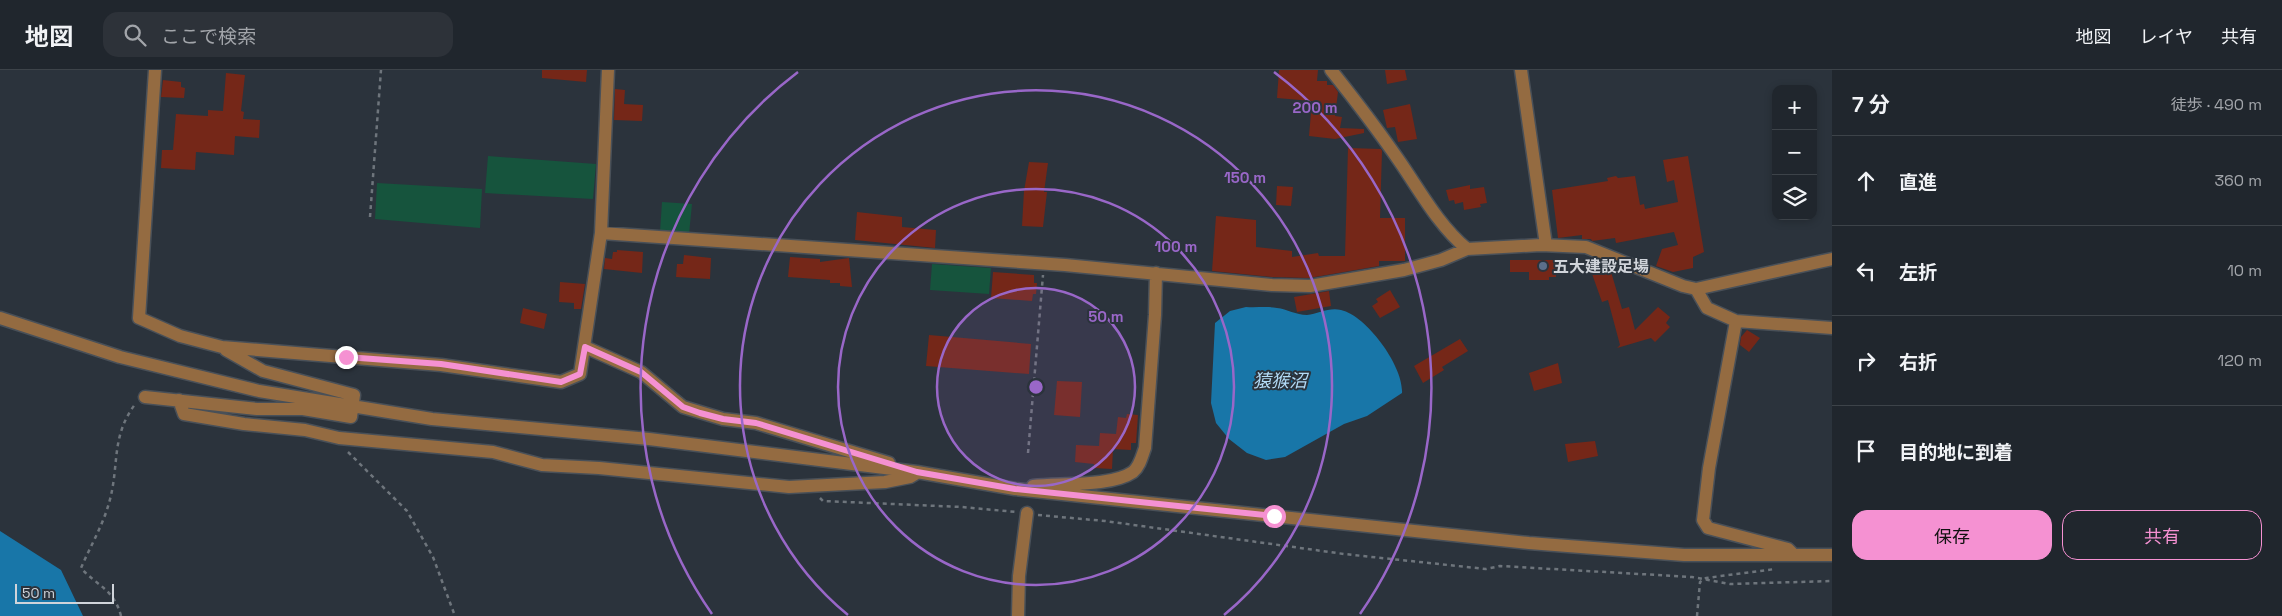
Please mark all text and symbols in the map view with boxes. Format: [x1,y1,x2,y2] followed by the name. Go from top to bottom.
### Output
[103,12,453,57] search box
[25,21,73,52] text: 地図
[121,21,149,49] icon: search
[161,24,256,49] text: ここで検索
[2076,25,2112,48] text: 地図
[2140,25,2193,48] text: レイヤ
[2221,25,2257,48] text: 共有
[1772,85,1817,220] map controls
[1772,85,1817,130] button: +
[1852,91,1890,118] text: 7 分
[2171,94,2262,115] text: 徒歩 · 490 m
[1293,98,1337,117] text: 200 m
[1772,130,1817,175] button: −
[1852,167,1880,195] icon: ahead
[1224,168,1266,187] text: 150 m
[1899,170,1937,195] text: 直進
[2214,170,2262,191] text: 360 m
[1772,175,1817,220] button: layers
[1155,237,1197,256] text: 100 m
[1553,256,1649,277] place label: 五大建設足場
[1852,257,1880,285] icon: left
[1537,260,1549,272] marker: 五大建設足場
[1899,260,1937,285] text: 左折
[2227,260,2262,281] text: 10 m
[1088,307,1124,326] text: 50 m
[335,346,358,369] route end
[1852,347,1880,375] icon: right
[1899,350,1937,375] text: 右折
[2218,350,2262,371] text: 120 m
[1253,369,1310,392] water label: 猿猴沼
[1027,378,1045,396] centre of rings
[1852,437,1880,465] icon: arrive
[1899,440,2013,465] text: 目的地に到着
[1263,505,1286,528] route start
[1852,510,2052,560] button: 保存
[2062,510,2262,560] button: 共有
[15,581,114,604] scale bar
[22,584,55,602] text: 50 m

